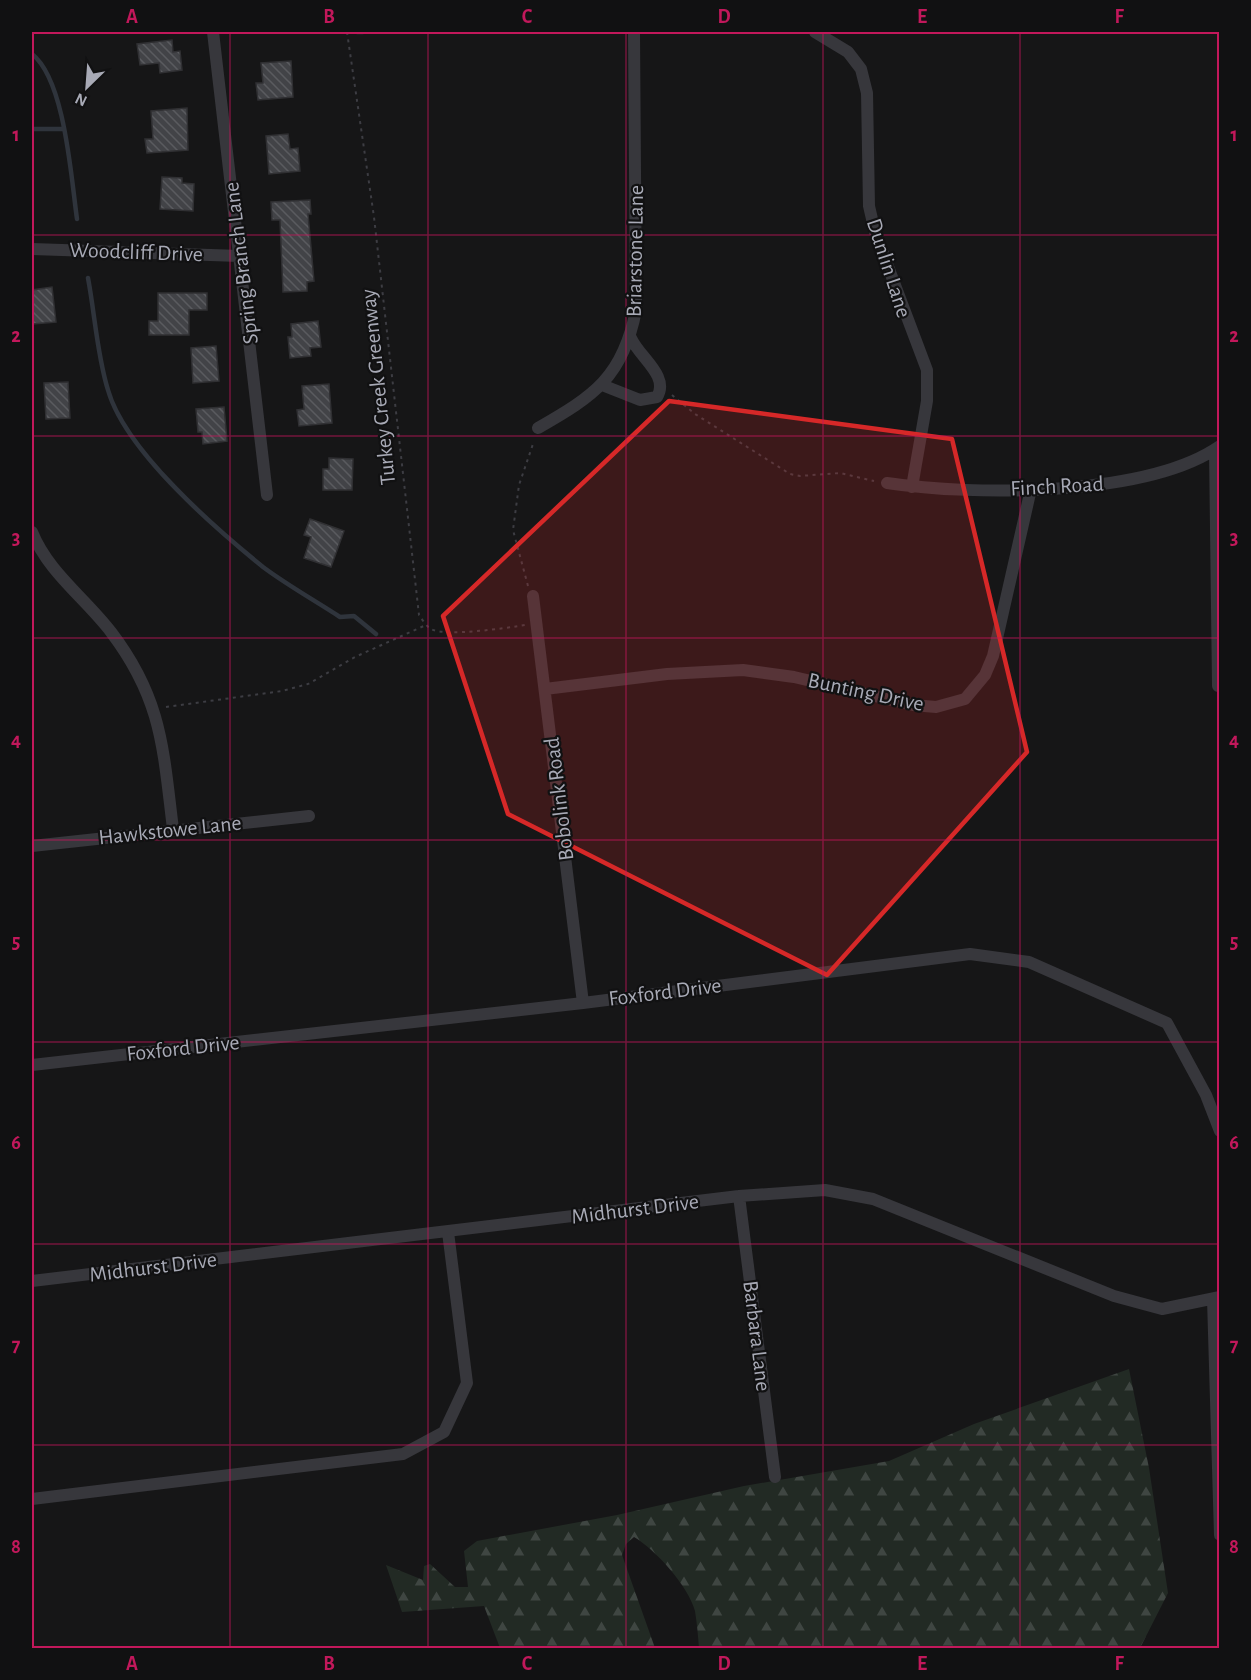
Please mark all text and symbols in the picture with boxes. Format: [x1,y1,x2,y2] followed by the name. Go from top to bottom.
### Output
[126,7,138,27] text: A
[323,7,335,27] text: B
[522,7,533,27] text: C
[717,7,731,27] text: D
[917,7,927,27] text: E
[1114,7,1124,27] text: F
[57,57,117,117] north arrow
[73,90,90,109] text: N
[12,125,20,145] text: 1
[1230,125,1238,145] text: 1
[220,181,262,345] street label: Spring Branch Lane
[623,185,647,317] street label: Briarstone Lane
[863,216,915,320] street label: Dunlin Lane
[69,239,203,265] street label: Woodcliff Drive
[357,287,399,486] street label: Turkey Creek Greenway
[11,326,21,346] text: 2
[1229,326,1239,346] text: 2
[1010,473,1104,499] street label: Finch Road
[12,528,20,548] text: 3
[1230,528,1238,548] text: 3
[806,669,926,715] street label: Bunting Drive
[11,730,21,750] text: 4
[1229,730,1239,750] text: 4
[541,736,577,862] street label: Bobolink Road
[97,812,243,848] street label: Hawkstowe Lane
[12,932,20,952] text: 5
[1230,932,1238,952] text: 5
[607,974,723,1010] street label: Foxford Drive
[125,1031,241,1065] street label: Foxford Drive
[11,1133,21,1153] text: 6
[1229,1133,1239,1153] text: 6
[570,1190,700,1228] street label: Midhurst Drive
[88,1248,218,1286] street label: Midhurst Drive
[739,1279,775,1393] street label: Barbara Lane
[12,1335,21,1355] text: 7
[1230,1335,1239,1355] text: 7
[11,1537,21,1557] text: 8
[1229,1537,1239,1557] text: 8
[126,1654,138,1674] text: A
[323,1654,335,1674] text: B
[522,1654,533,1674] text: C
[717,1654,731,1674] text: D
[917,1654,927,1674] text: E
[1114,1654,1124,1674] text: F

